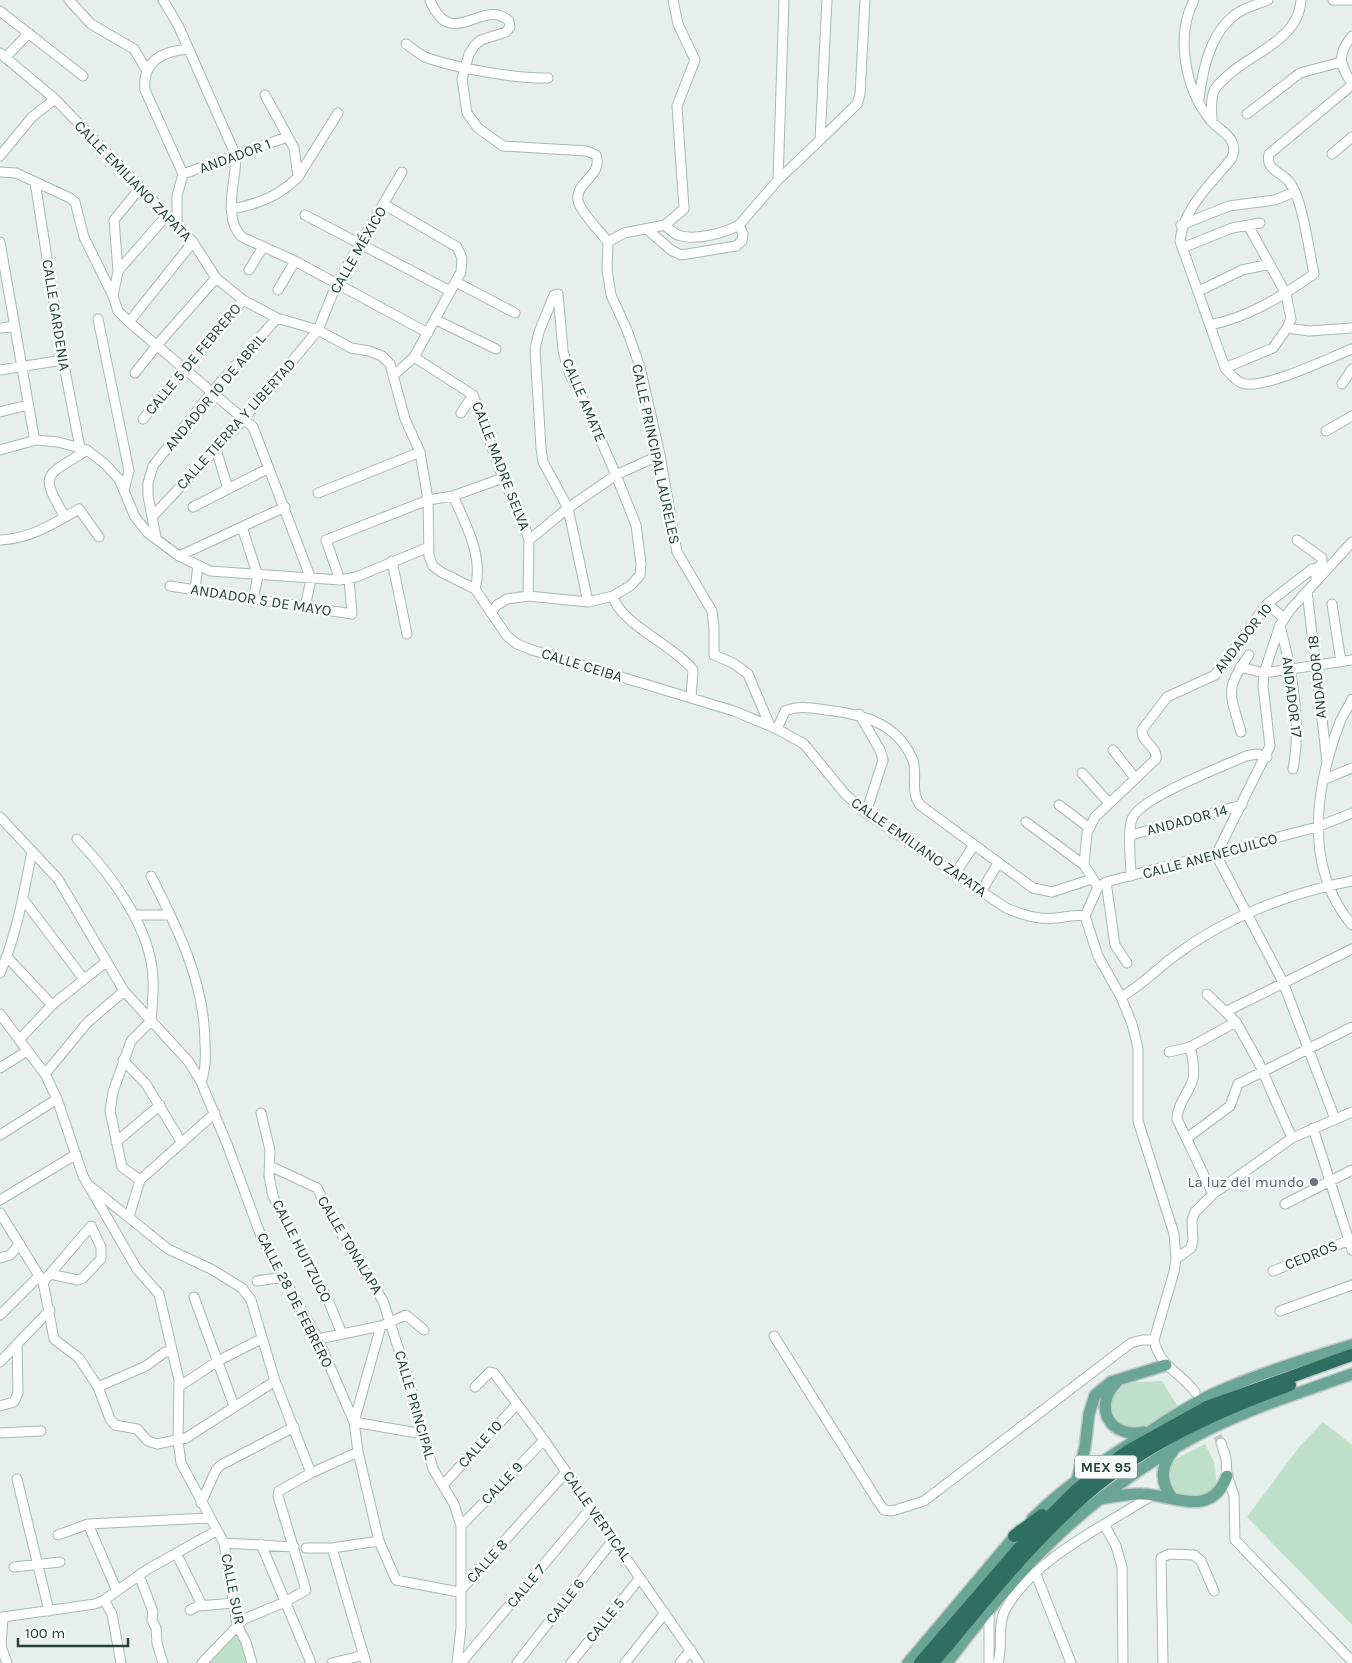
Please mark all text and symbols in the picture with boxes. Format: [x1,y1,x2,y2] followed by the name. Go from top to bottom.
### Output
[71,117,196,246] street label: CALLE EMILIANO ZAPATA
[197,135,273,177] street label: ANDADOR 1
[326,203,390,297] street label: CALLE MÉXICO
[38,258,74,372] street label: CALLE GARDENIA
[141,300,245,418] street label: CALLE 5 DE FEBRERO
[161,330,269,454] street label: ANDADOR 10 DE ABRIL
[172,355,300,493] street label: CALLE TIERRA Y LIBERTAD
[558,355,610,445] street label: CALLE AMATE
[628,362,684,546] street label: CALLE PRINCIPAL LAURELES
[468,399,534,533] street label: CALLE MADRE SELVA
[189,580,333,620] street label: ANDADOR 5 DE MAYO
[1210,599,1276,676] street label: ANDADOR 10
[1304,634,1330,720] street label: ANDADOR 18
[539,644,625,686] street label: CALLE CEIBA
[1278,655,1306,739] street label: ANDADOR 17
[848,793,991,901] street label: CALLE EMILIANO ZAPATA
[1145,800,1230,839] street label: ANDADOR 14
[1141,829,1279,883] street label: CALLE ANENECUILCO
[1188,1173,1304,1191] place label: La luz del mundo
[1308,1176,1320,1188] marker: La luz del mundo
[313,1192,387,1298] street label: CALLE TONALAPA
[268,1197,336,1305] street label: CALLE HUITZUCO
[253,1229,337,1371] street label: CALLE 28 DE FEBRERO
[1282,1236,1340,1274] street label: CEDROS
[391,1348,439,1462] street label: CALLE PRINCIPAL
[454,1416,506,1471] street label: CALLE 10
[1075,1455,1137,1478] road number: MEX 95
[477,1458,527,1508] street label: CALLE 9
[559,1467,635,1565] street label: CALLE VERTICAL
[463,1535,511,1587] street label: CALLE 8
[217,1552,249,1626] street label: CALLE SUR
[503,1561,549,1611] street label: CALLE 7
[542,1575,588,1627] street label: CALLE 6
[582,1594,628,1646] street label: CALLE 5
[18,1616,128,1648] scale bar
[25,1624,65,1642] text: 100 m

